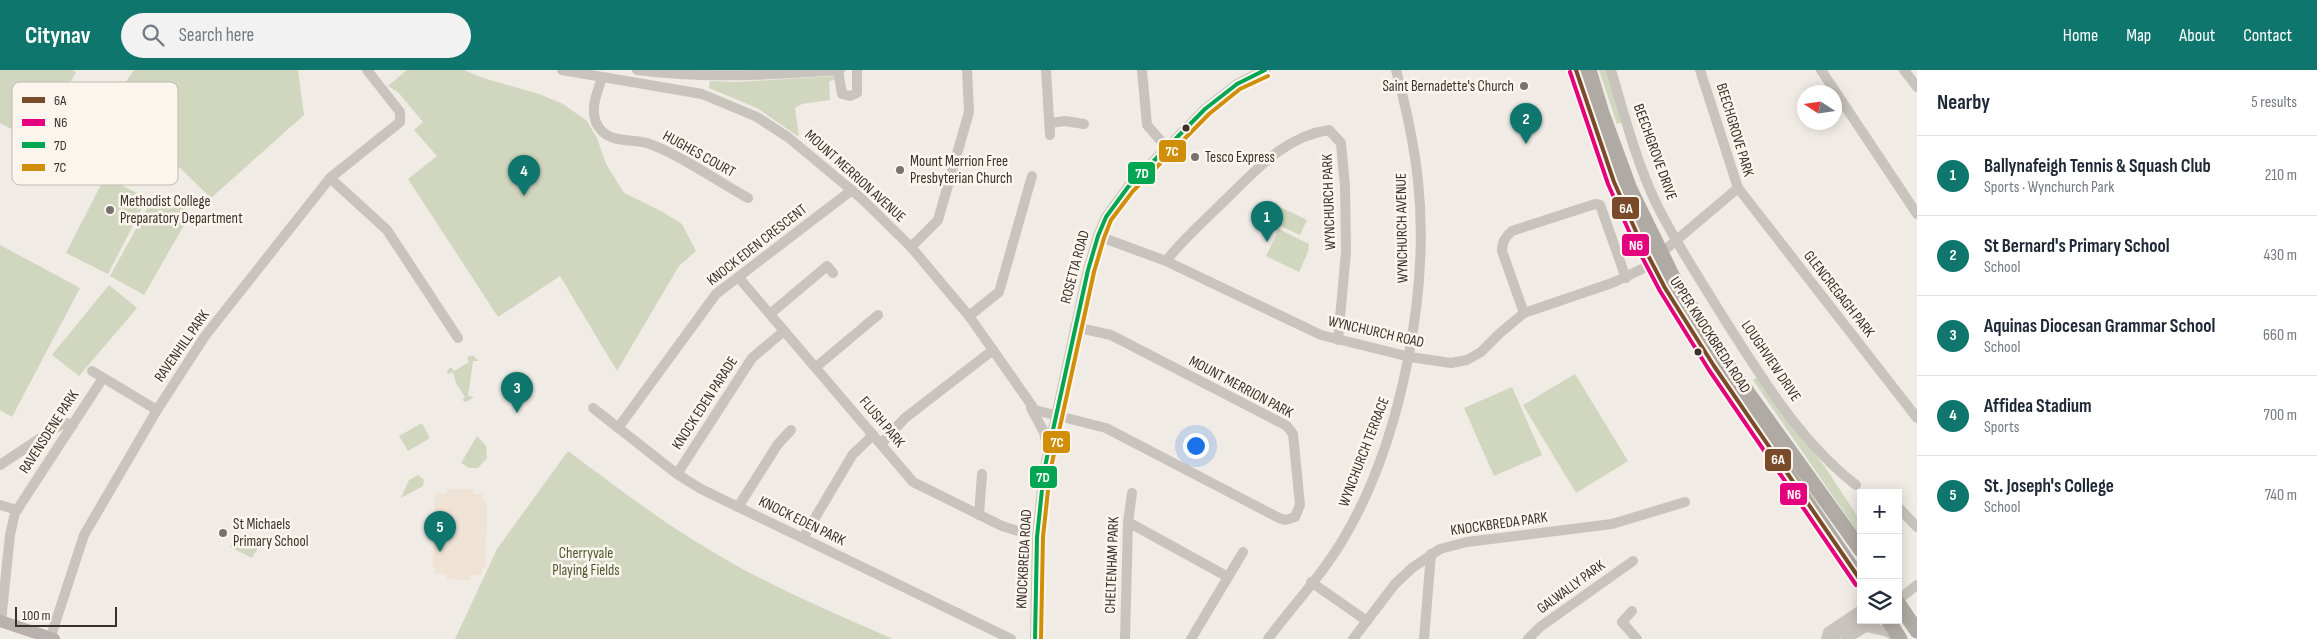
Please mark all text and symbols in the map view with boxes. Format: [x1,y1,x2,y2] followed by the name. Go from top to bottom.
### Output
[121,13,471,58] search box
[25,21,91,50] text: Citynav
[139,21,167,49] icon: search
[179,24,254,47] text: Search here
[2063,25,2098,46] text: Home
[2126,25,2151,46] text: Map
[2179,25,2215,46] text: About
[2243,25,2292,46] text: Contact
[1382,77,1514,96] place label: Saint Bernadette's Church
[1518,80,1530,92] marker: Saint Bernadette's Church
[1712,81,1758,179] street label: BEECHGROVE PARK
[12,82,178,185] legend
[1797,85,1842,130] north arrow
[1937,90,1990,115] text: Nearby
[54,92,67,109] text: 6A
[2251,93,2297,112] text: 5 results
[1629,101,1681,203] street label: BEECHGROVE DRIVE
[1510,103,1542,144] pin: 2
[54,114,67,131] text: N6
[1181,123,1191,133] unlabelled marker
[659,126,739,182] street label: HUGHES COURT
[801,126,909,226] street label: MOUNT MERRION AVENUE
[54,137,67,154] text: 7D
[1158,139,1187,163] line badge: 7C
[1165,143,1179,160] text: 7C
[1205,148,1275,167] place label: Tesco Express
[1189,151,1201,163] marker: Tesco Express
[910,152,1012,188] place label: Mount Merrion Free Presbyterian Church
[1318,153,1340,250] street label: WYNCHURCH PARK
[508,155,540,196] pin: 4
[1984,155,2211,178] text: Ballynafeigh Tennis & Squash Club
[54,159,67,176] text: 7C
[1127,161,1156,185] line badge: 7D
[894,164,906,176] marker: Mount Merrion Free Presbyterian Church
[1135,165,1149,182] text: 7D
[1950,166,1956,185] text: 1
[2265,166,2297,185] text: 210 m
[1392,173,1412,283] street label: WYNCHURCH AVENUE
[1984,178,2114,197] text: Sports · Wynchurch Park
[120,192,243,228] place label: Methodist College Preparatory Department
[1611,196,1640,220] line badge: 6A
[703,200,811,290] street label: KNOCK EDEN CRESCENT
[1619,200,1633,217] text: 6A
[1251,201,1283,242] pin: 1
[104,204,116,216] marker: Methodist College Preparatory Department
[1056,228,1094,306] street label: ROSETTA ROAD
[1621,233,1650,257] line badge: N6
[1984,235,2170,258] text: St Bernard's Primary School
[1629,237,1643,254] text: N6
[1949,246,1957,265] text: 2
[2264,246,2297,265] text: 430 m
[1799,247,1879,341] street label: GLENCREGAGH PARK
[1984,258,2020,277] text: School
[1665,273,1755,397] street label: UPPER KNOCKBREDA ROAD
[150,306,214,386] street label: RAVENHILL PARK
[1326,312,1426,352] street label: WYNCHURCH ROAD
[1984,315,2215,338] text: Aquinas Diocesan Grammar School
[1737,317,1805,405] street label: LOUGHVIEW DRIVE
[1949,326,1957,345] text: 3
[2263,326,2297,345] text: 660 m
[1984,338,2020,357] text: School
[1693,347,1703,357] unlabelled marker
[1186,352,1297,423] street label: MOUNT MERRION PARK
[668,353,742,453] street label: KNOCK EDEN PARADE
[501,372,533,413] pin: 3
[15,387,83,477] street label: RAVENSDENE PARK
[855,392,909,452] street label: FLUSH PARK
[1334,394,1394,510] street label: WYNCHURCH TERRACE
[1984,395,2092,418] text: Affidea Stadium
[1949,406,1957,425] text: 4
[2264,406,2297,425] text: 700 m
[1984,418,2019,437] text: Sports
[1042,430,1071,454] line badge: 7C
[1183,433,1209,459] your location
[1050,434,1064,451] text: 7C
[1764,448,1792,472] line badge: 6A
[1771,451,1785,468] text: 6A
[1029,465,1058,489] line badge: 7D
[1036,469,1050,486] text: 7D
[1984,475,2114,498] text: St. Joseph's College
[1779,482,1808,506] line badge: N6
[1787,486,1801,503] text: N6
[1949,486,1957,505] text: 5
[2265,486,2297,505] text: 740 m
[1857,489,1902,624] map controls
[1857,489,1902,534] button: +
[756,492,849,550] street label: KNOCK EDEN PARK
[1984,498,2020,517] text: School
[1449,508,1549,540] street label: KNOCKBREDA PARK
[1012,509,1036,609] street label: KNOCKBREDA ROAD
[424,511,456,552] pin: 5
[233,515,309,551] place label: St Michaels Primary School
[1101,516,1123,614] street label: CHELTENHAM PARK
[217,527,229,539] marker: St Michaels Primary School
[1857,534,1902,579] button: −
[552,544,620,580] park label: Cherryvale Playing Fields
[1533,556,1609,618] street label: GALWALLY PARK
[1857,579,1902,624] button: layers
[15,604,118,627] scale bar
[22,607,51,624] text: 100 m

